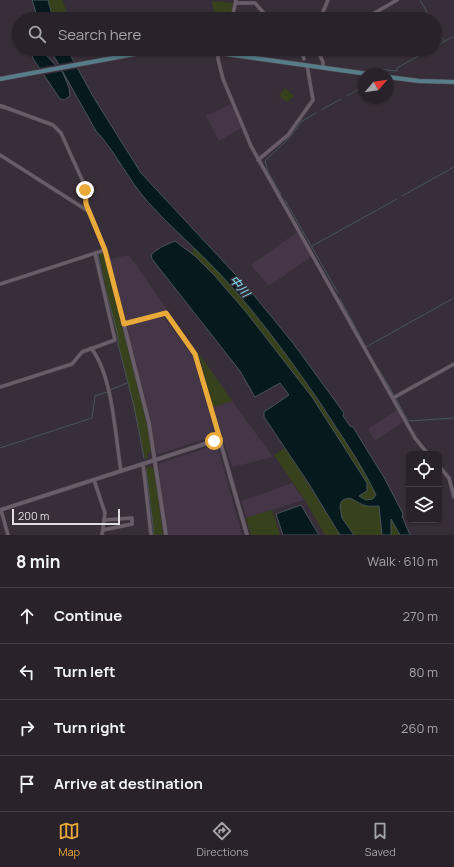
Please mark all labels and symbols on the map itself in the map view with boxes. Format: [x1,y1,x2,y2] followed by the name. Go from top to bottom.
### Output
[358,68,394,104] north arrow
[76,181,94,199] route end
[226,271,256,302] water label: 中川
[205,432,223,450] route start
[12,507,120,526] scale bar

